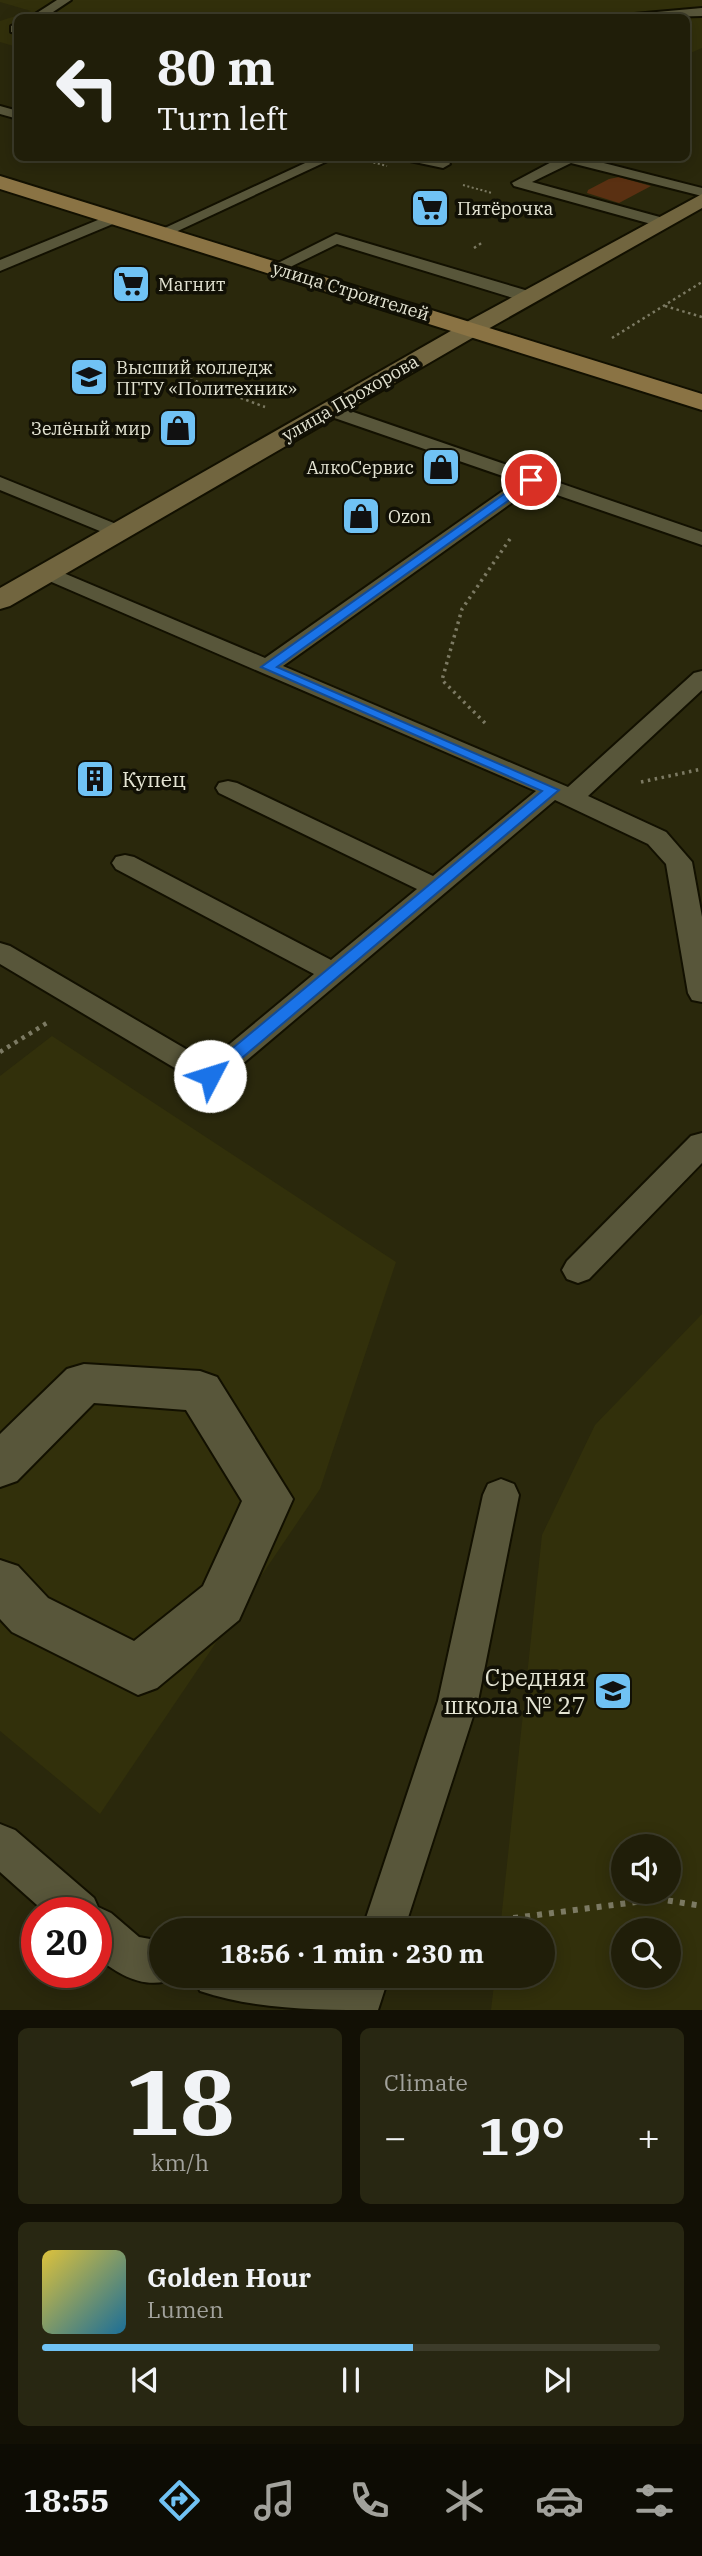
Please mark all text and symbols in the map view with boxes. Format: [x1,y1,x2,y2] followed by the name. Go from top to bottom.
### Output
[157,35,275,98] text: 80 m
[42,42,133,133] icon: left
[157,97,288,139] text: Turn left
[409,187,451,229] supermarket icon: Пятёрочка
[457,197,553,220] place label: Пятёрочка
[270,256,432,326] street label: улица Строителей
[110,263,152,305] supermarket icon: Магнит
[158,273,225,296] place label: Магнит
[278,349,423,446] street label: улица Прохорова
[68,356,110,398] school or university icon: Высший колледж ПГТУ «Политехник»
[116,356,297,400] place label: Высший колледж ПГТУ «Политехник»
[157,407,199,449] shop icon: Зелёный мир
[31,417,151,440] place label: Зелёный мир
[420,446,462,488] shop icon: АлкоСервис
[501,450,561,510] pin
[306,456,414,479] place label: АлкоСервис
[512,461,550,499] icon: arrive
[340,495,382,537] shop icon: Ozon
[388,505,432,528] place label: Ozon
[74,758,116,800] building icon: Купец
[122,765,186,793] place label: Купец
[173,1039,247,1113] position arrow
[443,1661,586,1721] place label: Средняя школа № 27
[592,1670,634,1712] school or university icon: Средняя школа № 27
[611,1834,681,1988] map controls
[611,1834,681,1904] button: sound
[21,1897,112,1988] speed limit sign: 20
[611,1918,681,1988] button: search
[220,1936,484,1970] text: 18:56 · 1 min · 230 m
[125,2042,235,2160] text: 18
[384,2067,468,2097] text: Climate
[479,2102,565,2169] text: 19°
[384,2112,407,2161] text: −
[637,2112,660,2161] text: +
[151,2147,209,2177] text: km/h
[147,2260,311,2294] text: Golden Hour
[147,2294,224,2324] text: Lumen
[126,2361,164,2399] icon: previous
[332,2361,370,2399] icon: pause
[538,2361,576,2399] icon: next
[155,2476,204,2525] icon: directions
[250,2476,299,2525] icon: music
[345,2476,394,2525] icon: phone
[440,2476,489,2525] icon: climate
[535,2476,584,2525] icon: car
[630,2476,679,2525] icon: filters
[23,2479,109,2521] text: 18:55

